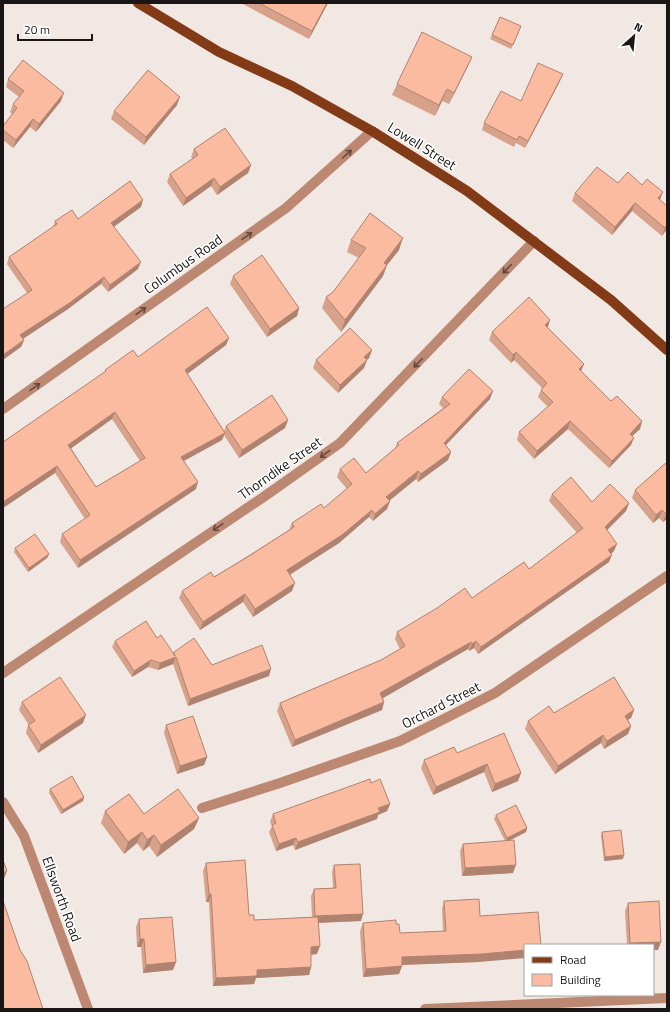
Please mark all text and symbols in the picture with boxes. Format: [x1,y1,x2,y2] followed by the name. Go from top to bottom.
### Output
[18,16,92,42] scale bar
[614,16,654,56] north arrow
[632,18,646,36] text: N
[24,20,50,39] text: 20 m
[384,116,461,175] street label: Lowell Street
[342,149,352,158] one-way arrow
[139,229,226,299] street label: Columbus Road
[241,232,252,240] one-way arrow
[503,264,512,274] one-way arrow
[135,307,146,315] one-way arrow
[413,358,423,368] one-way arrow
[29,382,40,391] one-way arrow
[234,431,326,504] street label: Thorndike Street
[320,450,331,458] one-way arrow
[212,524,224,532] one-way arrow
[398,676,484,733] street label: Orchard Street
[37,853,88,944] street label: Ellsworth Road
[524,944,654,996] legend
[560,950,586,969] text: Road
[560,970,601,989] text: Building

